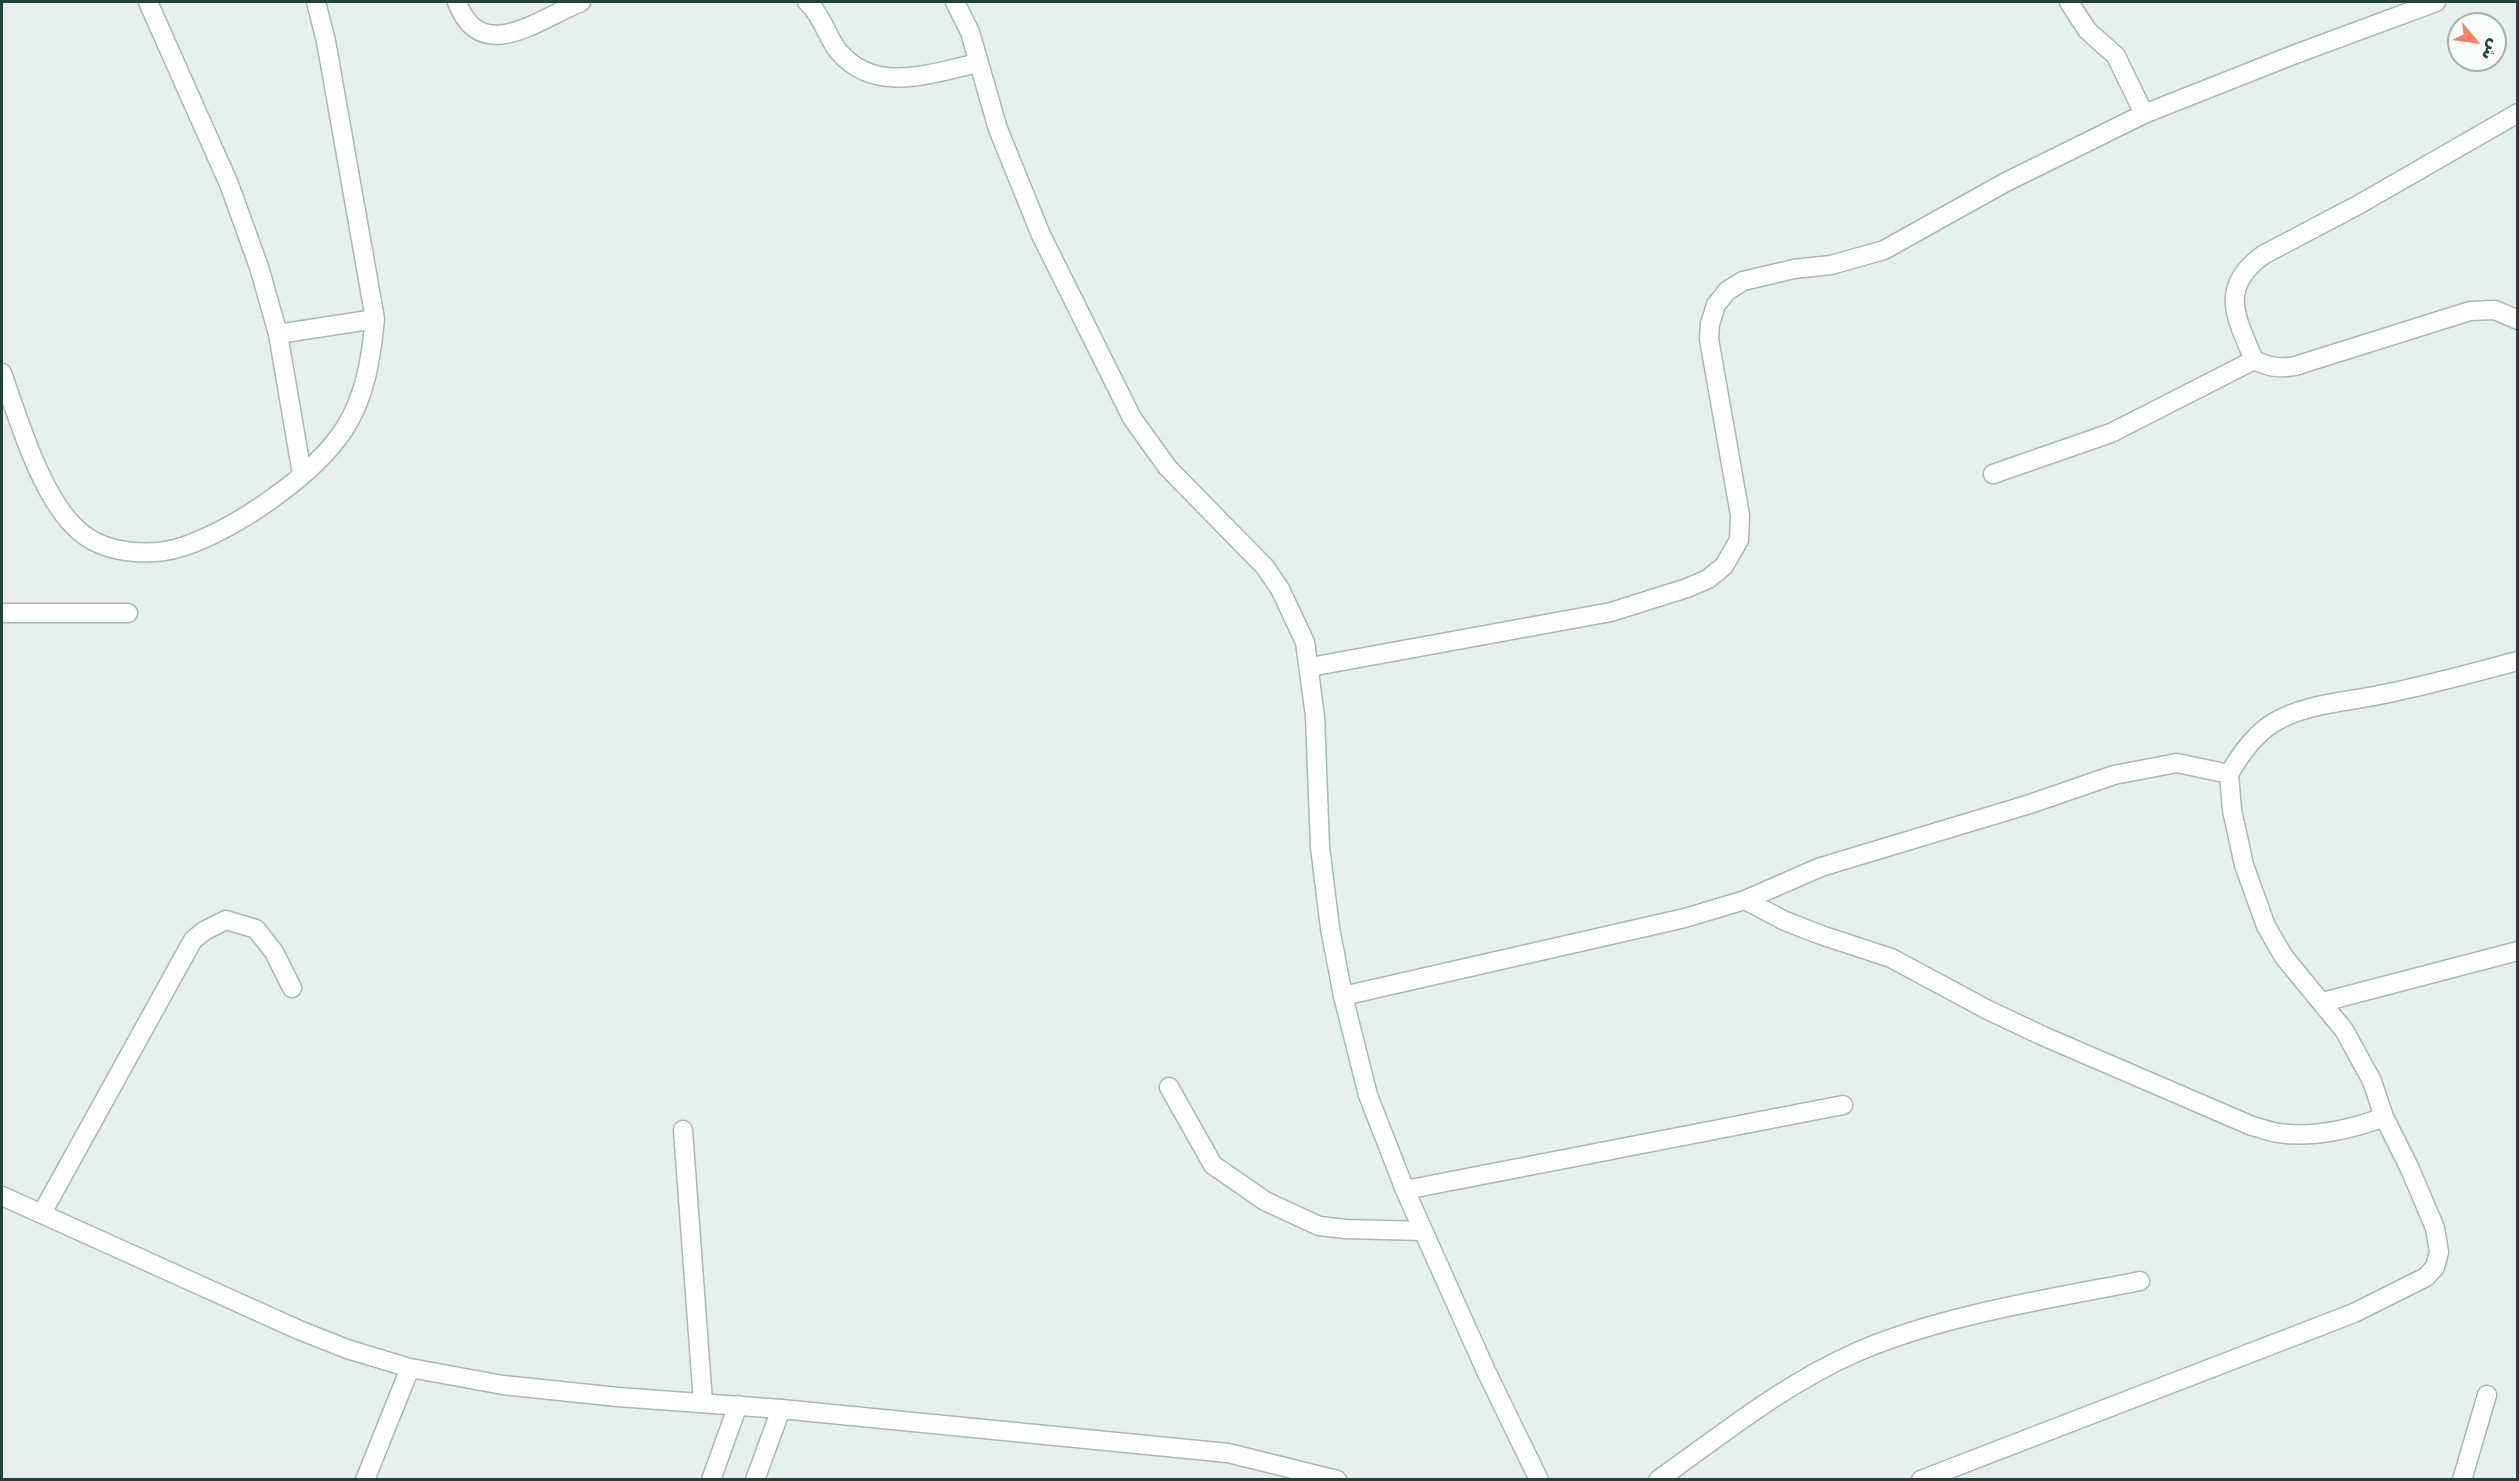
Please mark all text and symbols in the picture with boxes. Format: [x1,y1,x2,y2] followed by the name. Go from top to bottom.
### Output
[2447,12,2507,72] north arrow
[2478,36,2505,64] text: ش

